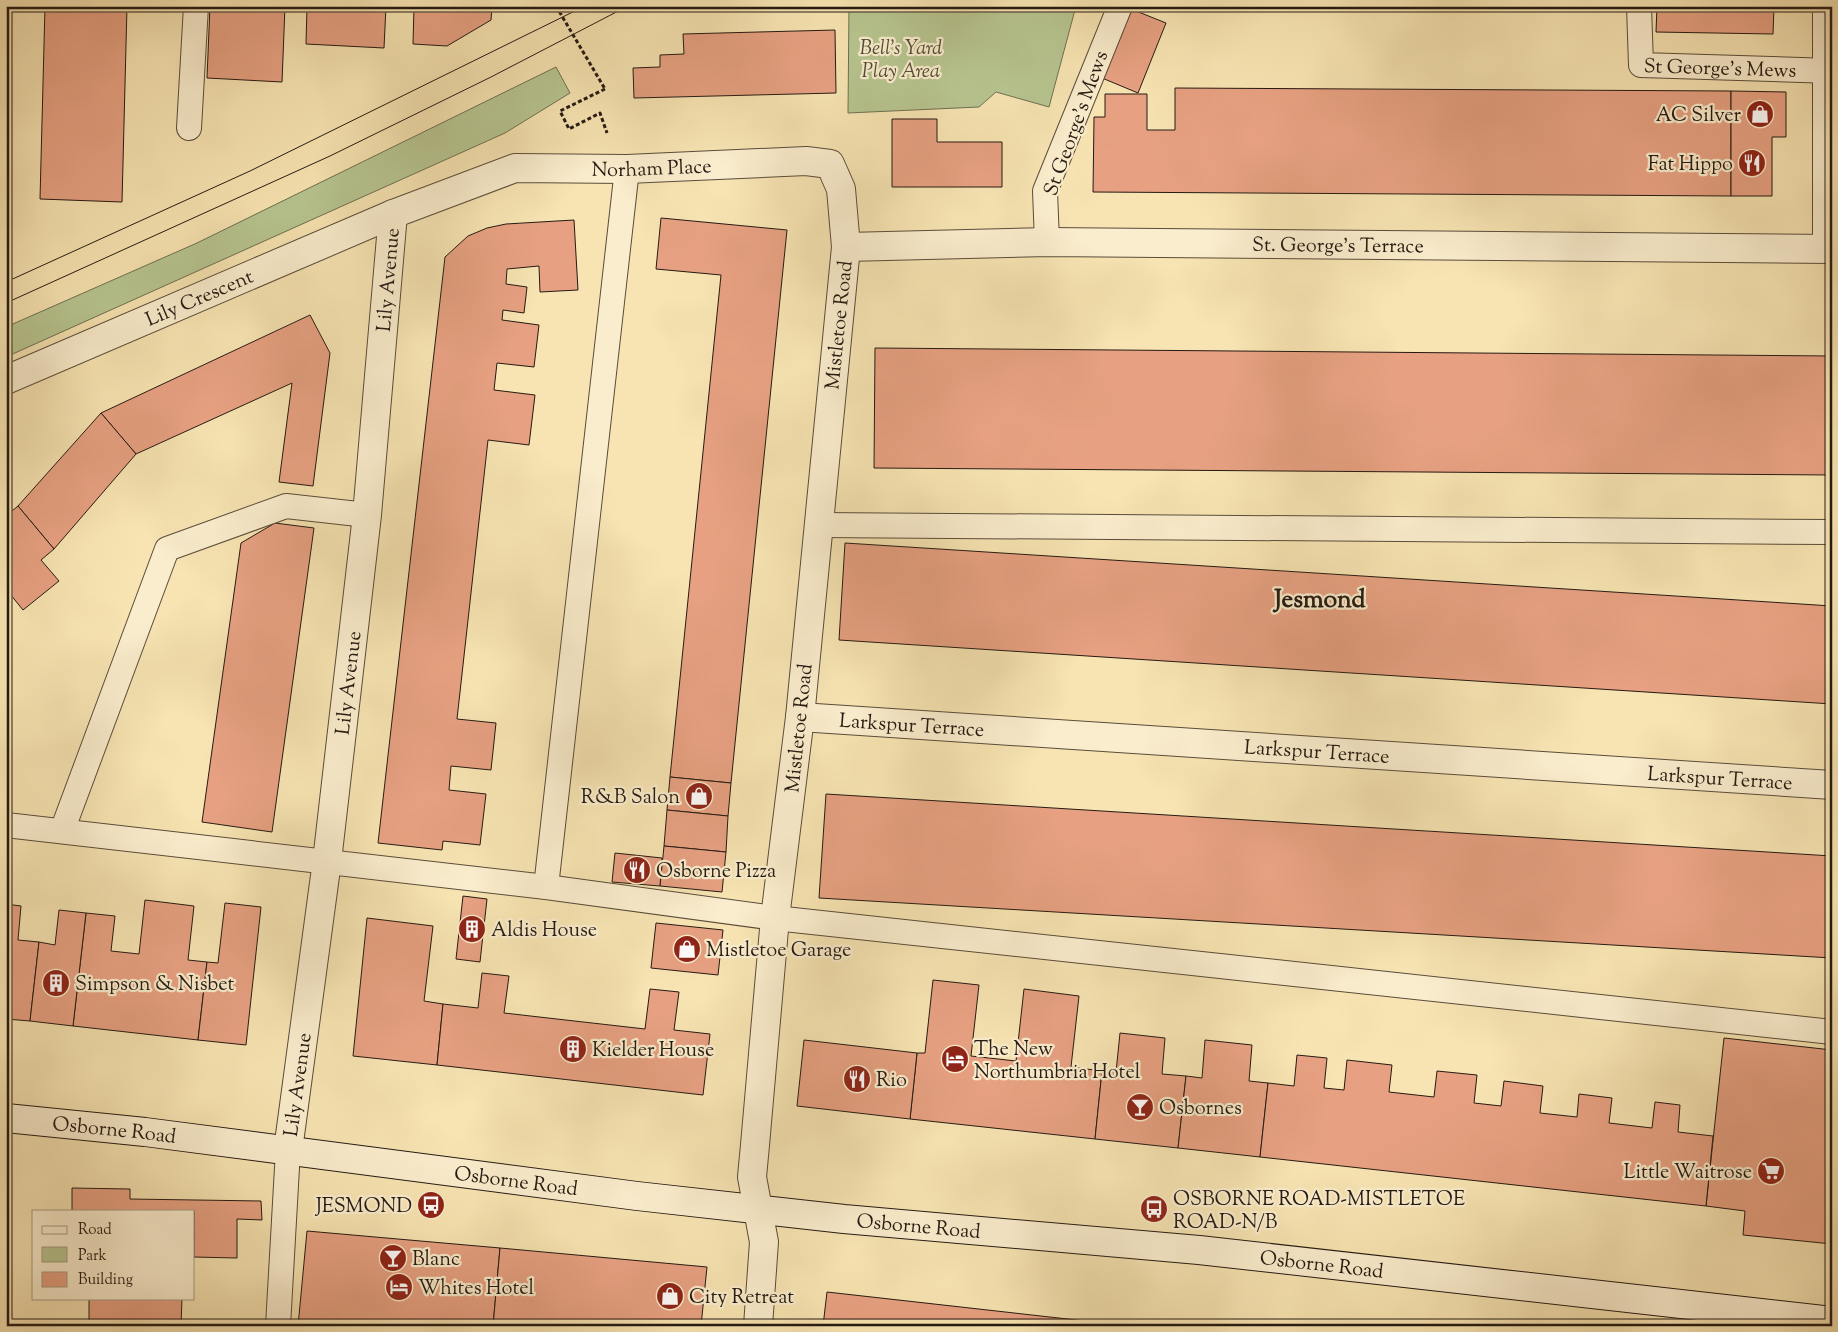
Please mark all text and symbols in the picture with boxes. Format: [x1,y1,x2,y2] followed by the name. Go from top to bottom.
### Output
[860,35,942,87] park label: Bell's Yard Play Area
[1038,47,1117,200] street label: St George's Mews
[1643,53,1797,87] street label: St George's Mews
[1745,99,1775,129] shop icon: AC Silver
[1656,102,1741,131] place label: AC Silver
[1737,148,1767,178] restaurant icon: Fat Hippo
[1648,151,1733,180] place label: Fat Hippo
[591,153,712,186] street label: Norham Place
[371,227,409,333] street label: Lily Avenue
[1252,232,1424,262] street label: St. George's Terrace
[819,259,862,391] street label: Mistletoe Road
[142,264,259,335] street label: Lily Crescent
[1272,583,1367,619] district label: Jesmond
[330,630,370,737] street label: Lily Avenue
[779,662,822,794] street label: Mistletoe Road
[838,708,985,746] street label: Larkspur Terrace
[1243,734,1390,773] street label: Larkspur Terrace
[1646,761,1793,799] street label: Larkspur Terrace
[684,781,714,811] shop icon: R&B Salon
[581,784,680,813] place label: R&B Salon
[622,855,652,885] restaurant icon: Osborne Pizza
[656,858,776,887] place label: Osborne Pizza
[457,914,487,944] building icon: Aldis House
[491,917,597,946] place label: Aldis House
[672,934,702,964] shop icon: Mistletoe Garage
[706,937,851,966] place label: Mistletoe Garage
[41,968,71,998] building icon: Simpson & Nisbet
[75,971,234,1000] place label: Simpson & Nisbet
[278,1031,321,1139] street label: Lily Avenue
[558,1034,588,1064] building icon: Kielder House
[974,1036,1141,1088] place label: The New Northumbria Hotel
[592,1037,714,1066] place label: Kielder House
[940,1044,970,1074] hotel icon: The New Northumbria Hotel
[842,1064,872,1094] restaurant icon: Rio
[876,1067,907,1096] place label: Rio
[1125,1092,1155,1122] bar icon: Osbornes
[1159,1095,1242,1124] place label: Osbornes
[51,1111,178,1153] street label: Osborne Road
[1756,1156,1786,1186] supermarket icon: Little Waitrose
[1623,1159,1752,1188] place label: Little Waitrose
[452,1160,579,1205] street label: Osborne Road
[1173,1186,1465,1238] place label: OSBORNE ROAD-MISTLETOE ROAD-N/B
[416,1190,446,1220] bus stop icon: JESMOND
[315,1193,412,1222] place label: JESMOND
[1139,1194,1169,1224] bus stop icon: OSBORNE ROAD-MISTLETOE ROAD-N/B
[855,1208,982,1248] street label: Osborne Road
[32,1210,195,1300] legend
[78,1220,112,1241] text: Road
[378,1243,408,1273] bar icon: Blanc
[1258,1245,1385,1288] street label: Osborne Road
[78,1246,107,1267] text: Park
[412,1246,460,1275] place label: Blanc
[78,1270,133,1291] text: Building
[384,1272,414,1302] hotel icon: Whites Hotel
[418,1275,535,1304] place label: Whites Hotel
[655,1281,685,1311] shop icon: City Retreat
[689,1284,794,1313] place label: City Retreat

